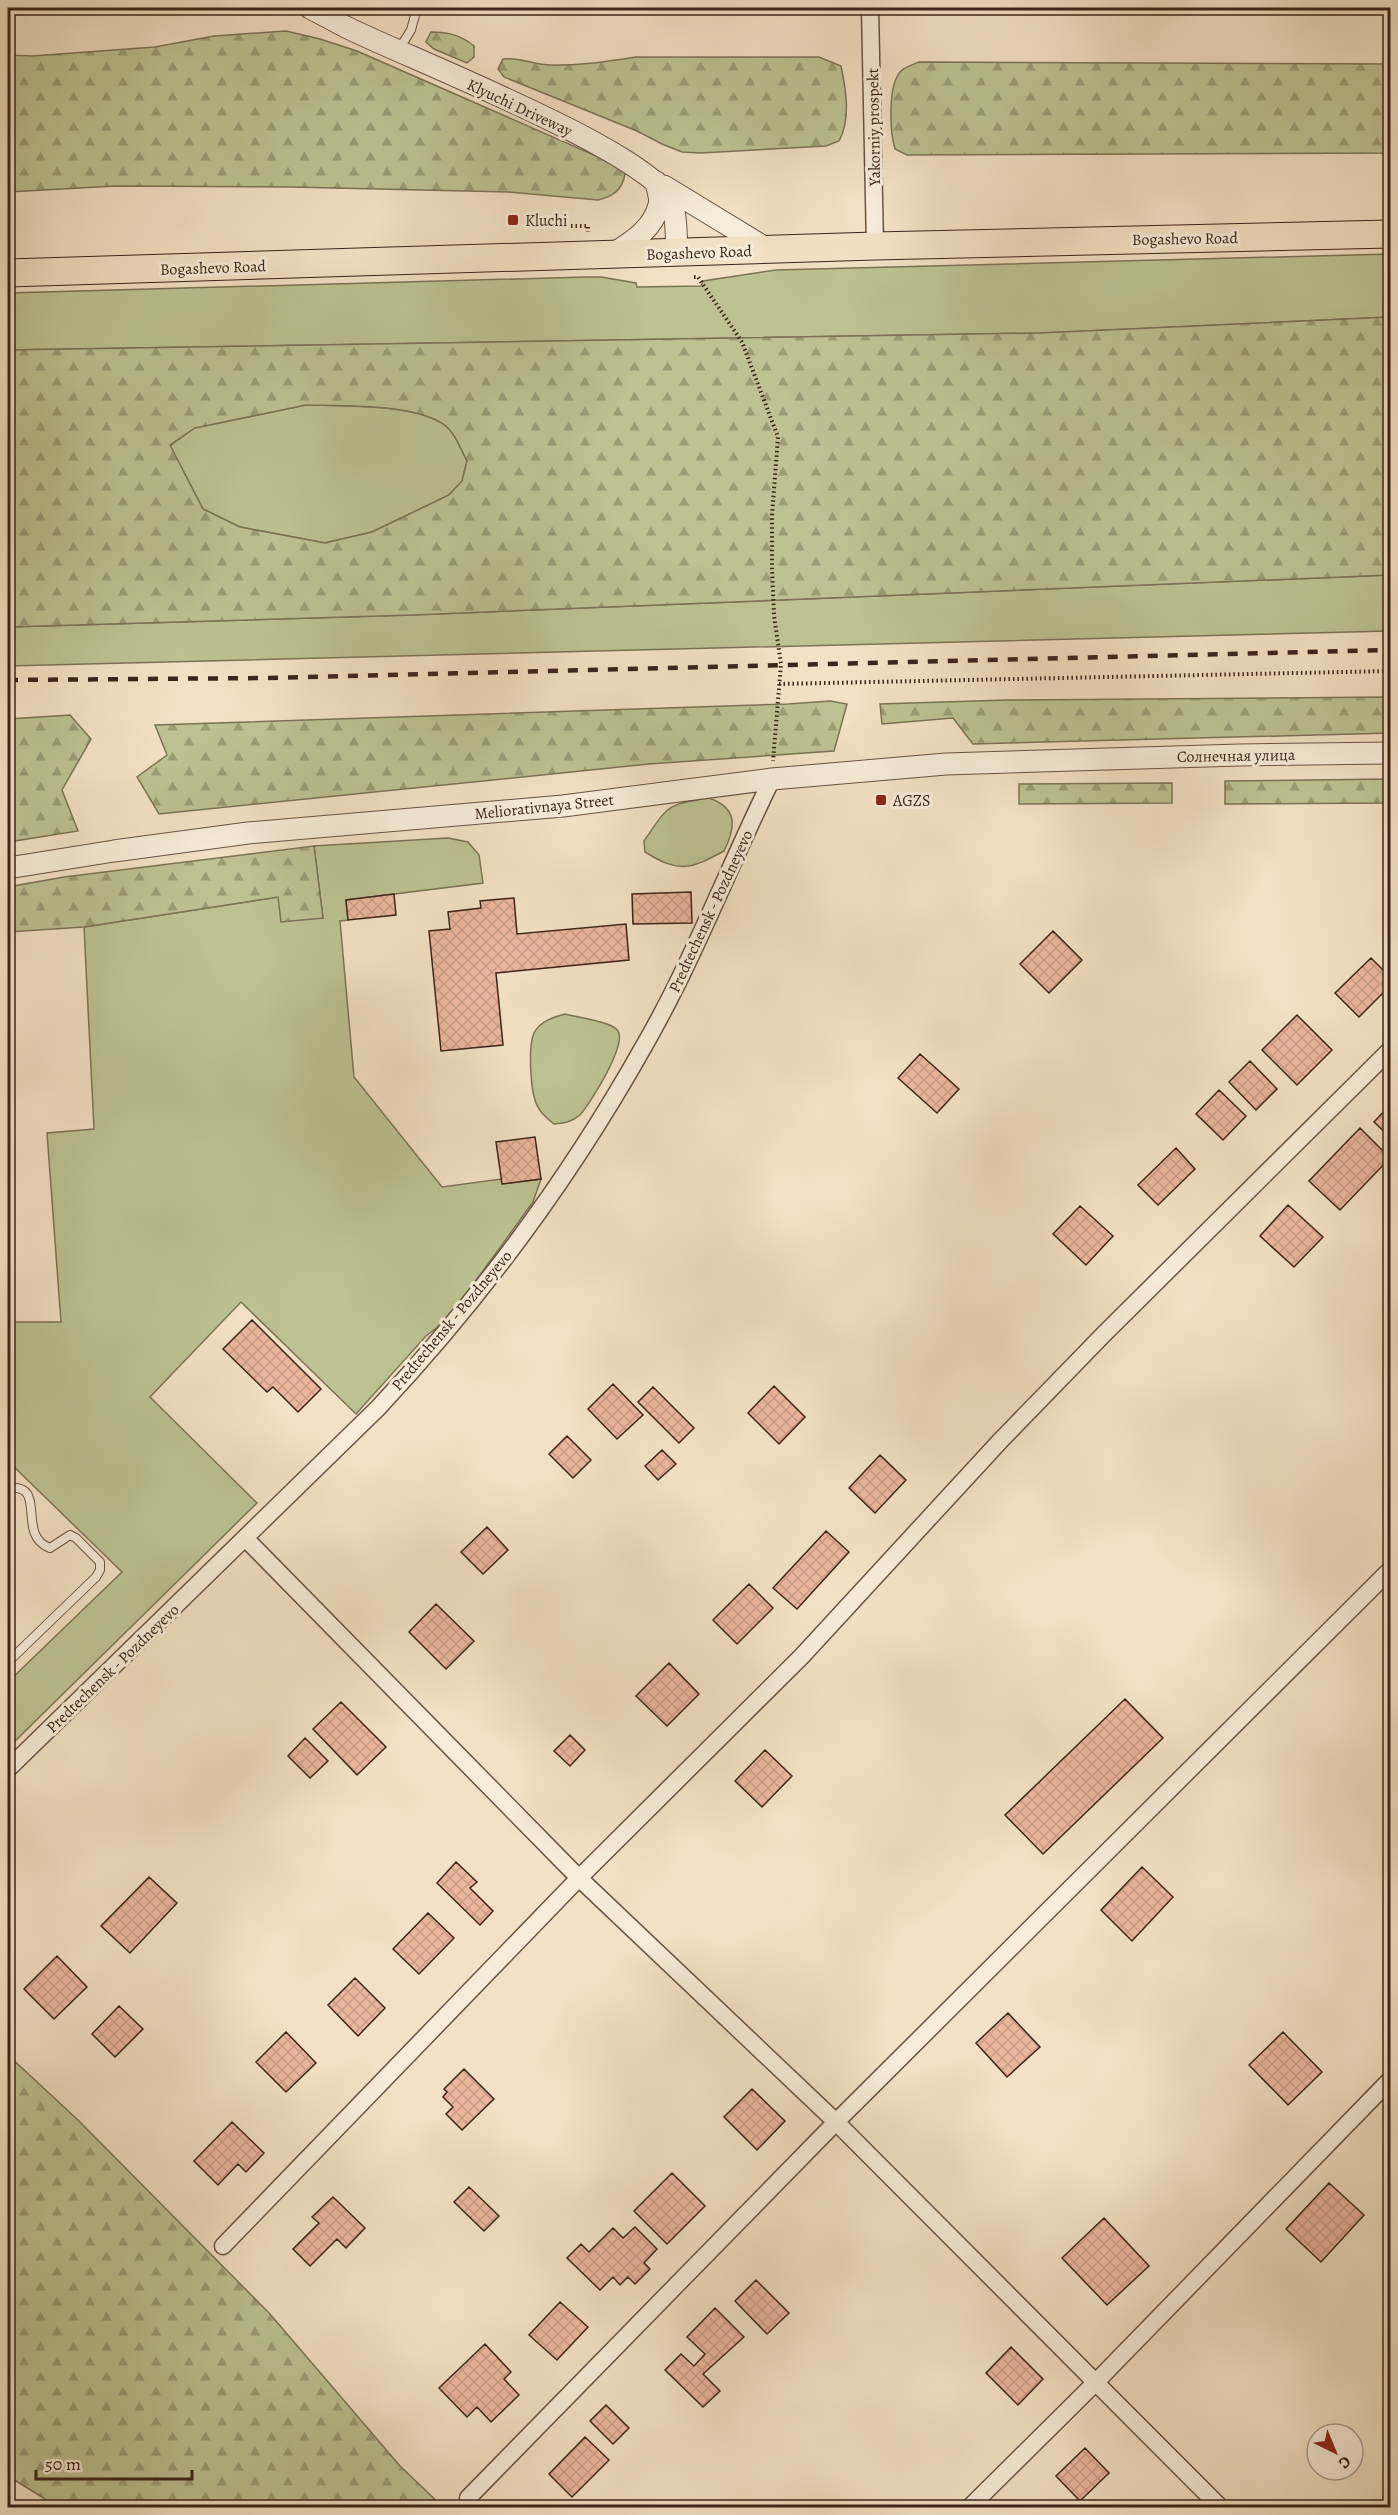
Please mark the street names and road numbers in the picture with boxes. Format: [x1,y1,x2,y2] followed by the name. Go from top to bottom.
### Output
[862,68,886,187] street label: Yakorniy prospekt
[463,74,577,142] street label: Klyuchi Driveway
[1132,227,1239,251] street label: Bogashevo Road
[646,240,753,266] street label: Bogashevo Road
[160,255,267,281] street label: Bogashevo Road
[1177,744,1296,768] street label: Солнечная улица
[473,789,615,825] street label: Meliorativnaya Street
[664,826,758,996] street label: Predtechensk - Pozdneyevo
[386,1246,517,1396] street label: Predtechensk - Pozdneyevo
[41,1599,184,1738] street label: Predtechensk - Pozdneyevo

